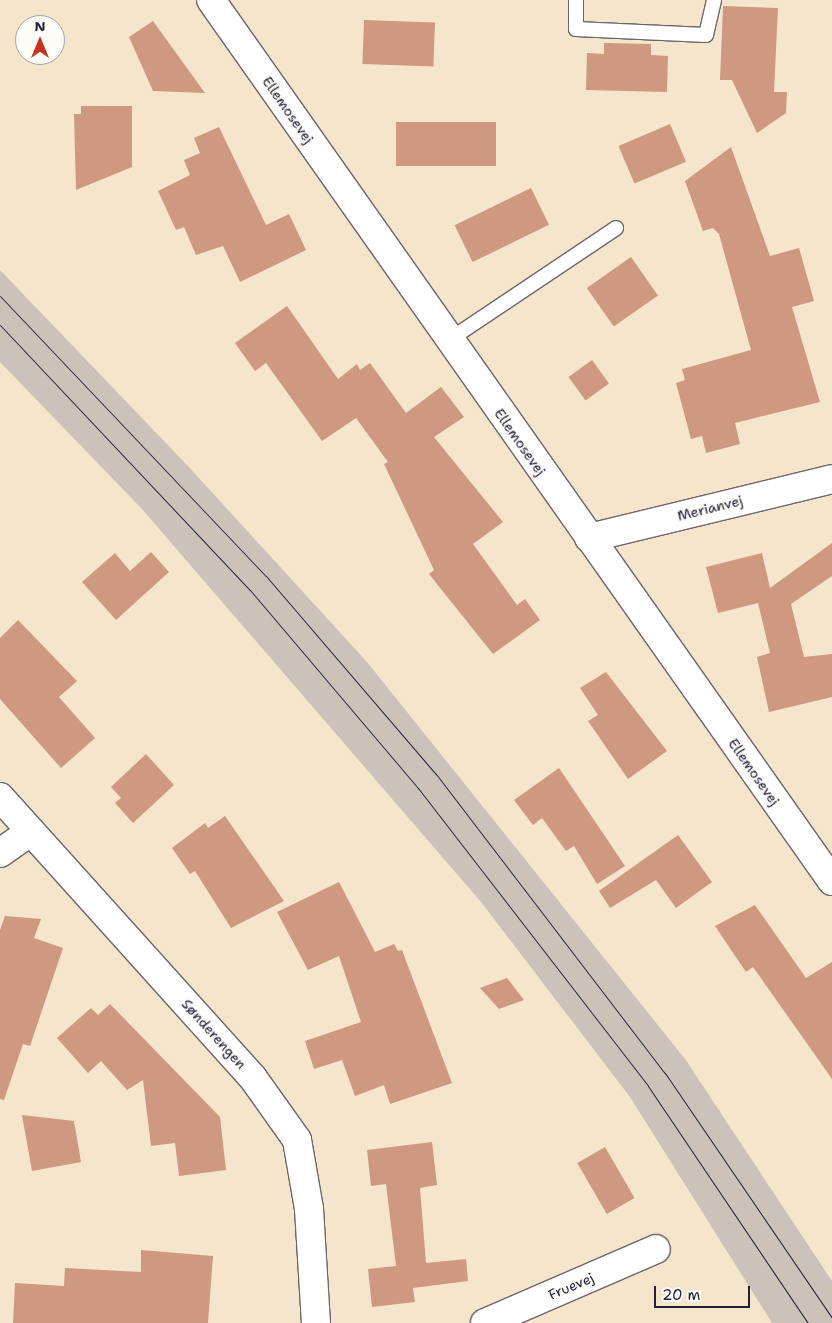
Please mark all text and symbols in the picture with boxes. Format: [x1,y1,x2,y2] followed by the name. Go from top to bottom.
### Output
[15,15,65,65] north arrow
[34,17,46,35] text: N
[259,73,317,147] street label: Ellemosevej
[491,405,549,479] street label: Ellemosevej
[676,492,744,524] street label: Merianvej
[725,735,783,809] street label: Ellemosevej
[178,996,250,1072] street label: Sønderengen
[546,1269,596,1303] street label: Fruevej
[657,1276,753,1308] scale bar
[662,1285,701,1305] text: 20 m

